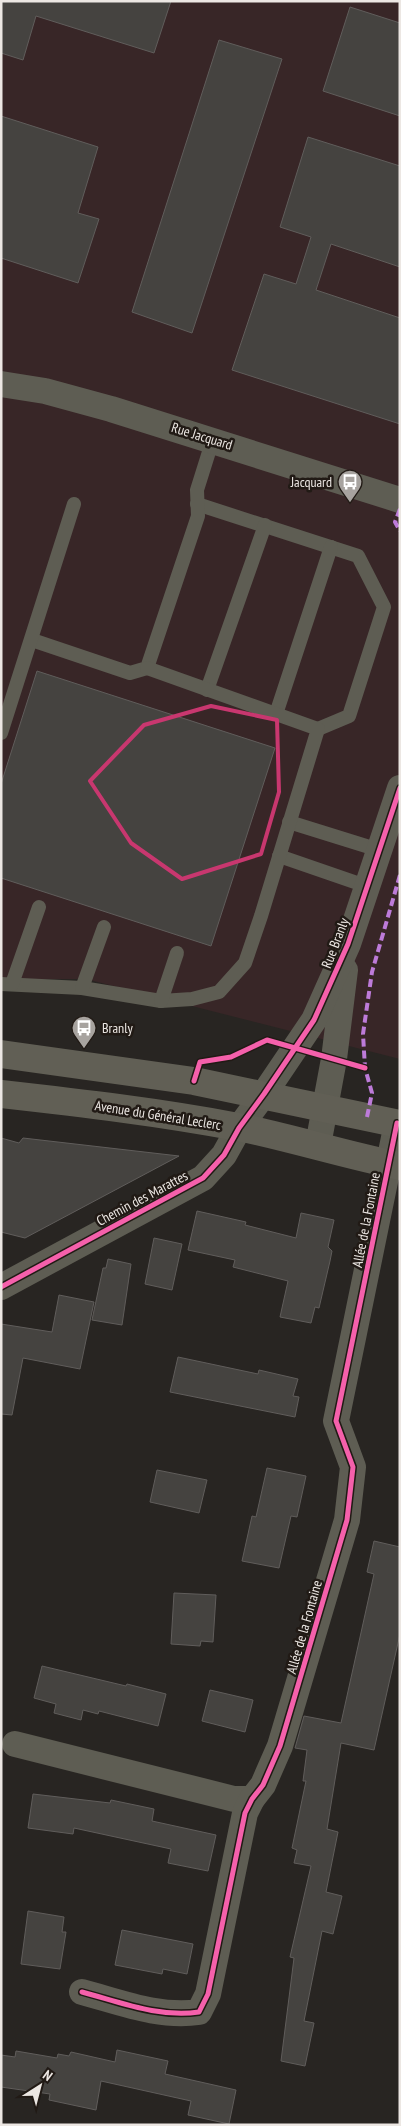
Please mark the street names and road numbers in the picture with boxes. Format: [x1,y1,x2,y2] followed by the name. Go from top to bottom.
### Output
[169,418,235,454] street label: Rue Jacquard
[317,915,353,971] street label: Rue Branly
[94,1096,222,1134] street label: Avenue du Général Leclerc
[93,1166,191,1230] street label: Chemin des Marattes
[348,1171,384,1269] street label: Allée de la Fontaine
[282,1578,326,1676] street label: Allée de la Fontaine

